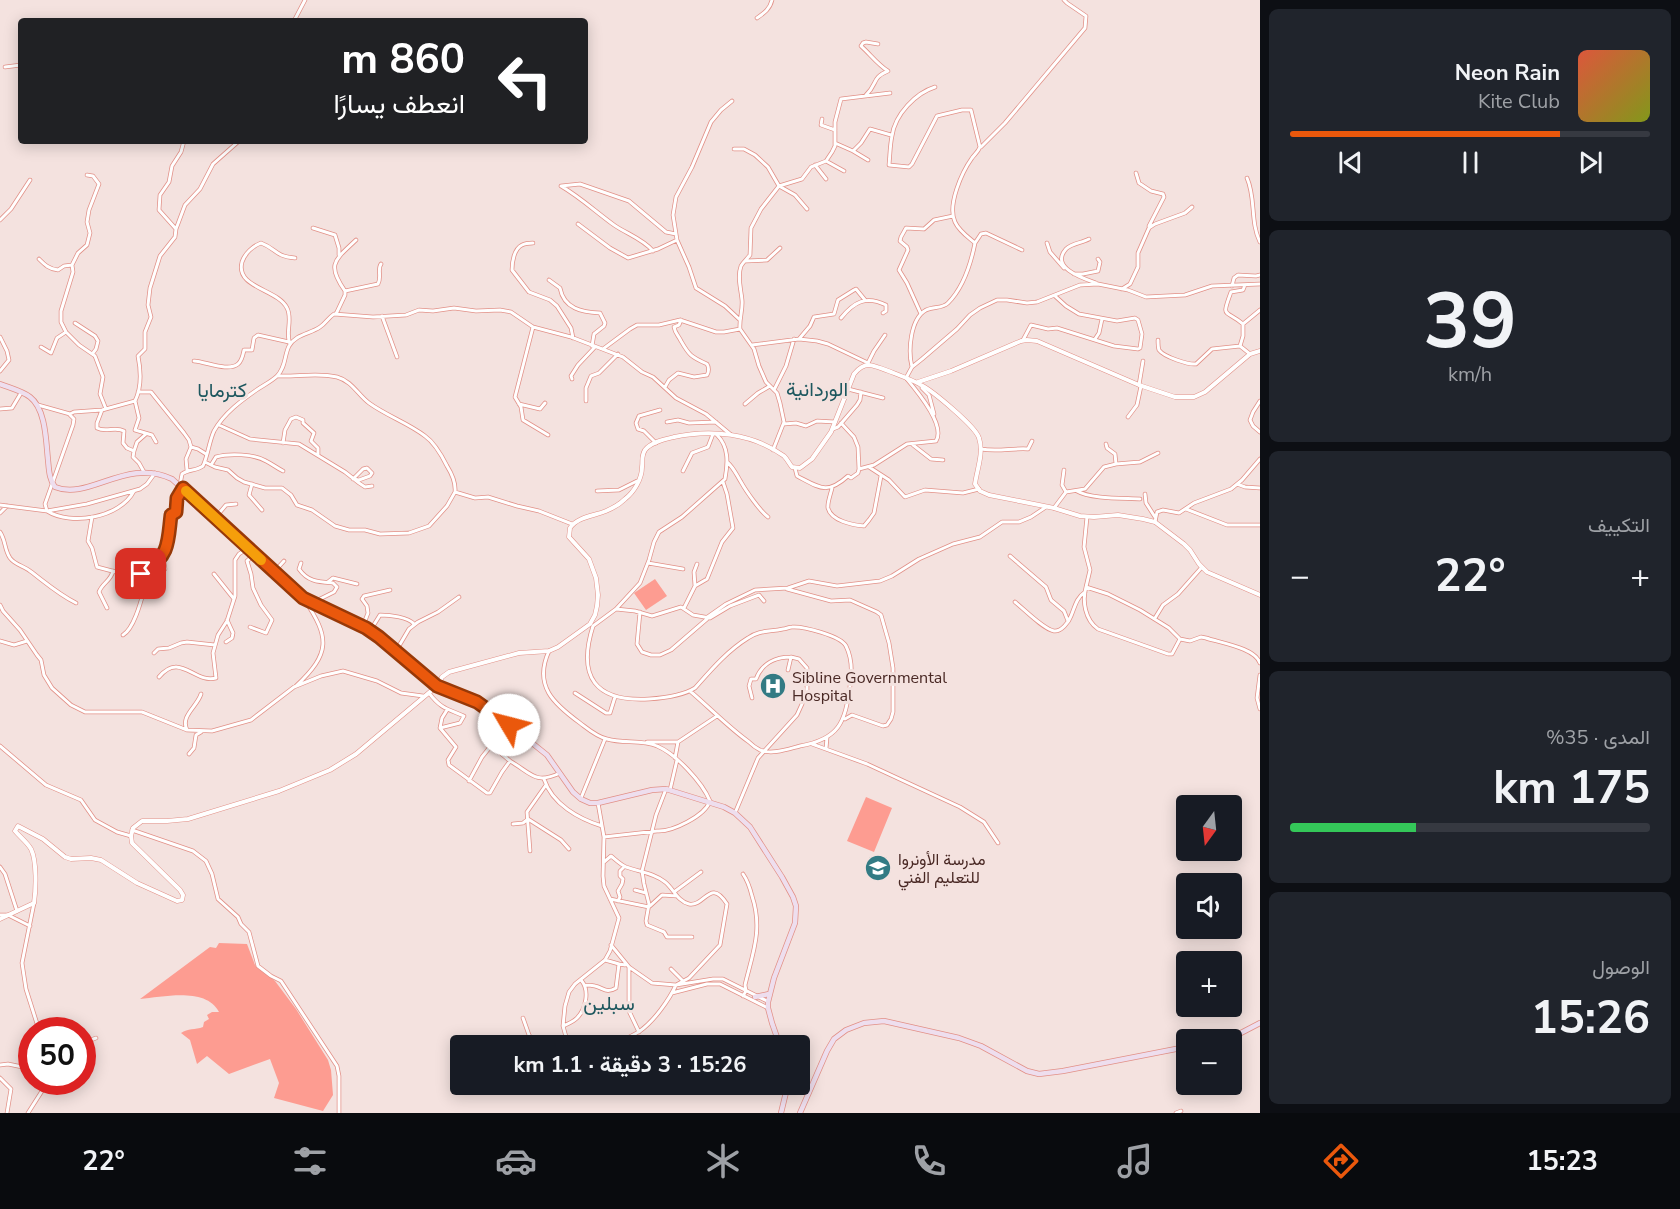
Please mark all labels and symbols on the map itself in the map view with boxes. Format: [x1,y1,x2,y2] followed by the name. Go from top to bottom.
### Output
[786,376,848,403] district label: الوردانية
[197,377,247,404] district label: كترمايا
[115,548,166,599] pin
[792,667,947,707] place label: Sibline Governmental Hospital
[758,671,788,701] hospital icon: Sibline Governmental Hospital
[477,693,541,757] position arrow
[1176,795,1242,861] north arrow
[898,849,986,891] place label: مدرسة الأونروا للتعليم الفني
[863,853,893,883] school or university icon: مدرسة الأونروا للتعليم الفني
[583,990,635,1017] district label: سبلين
[18,1017,96,1095] speed limit sign: 50

